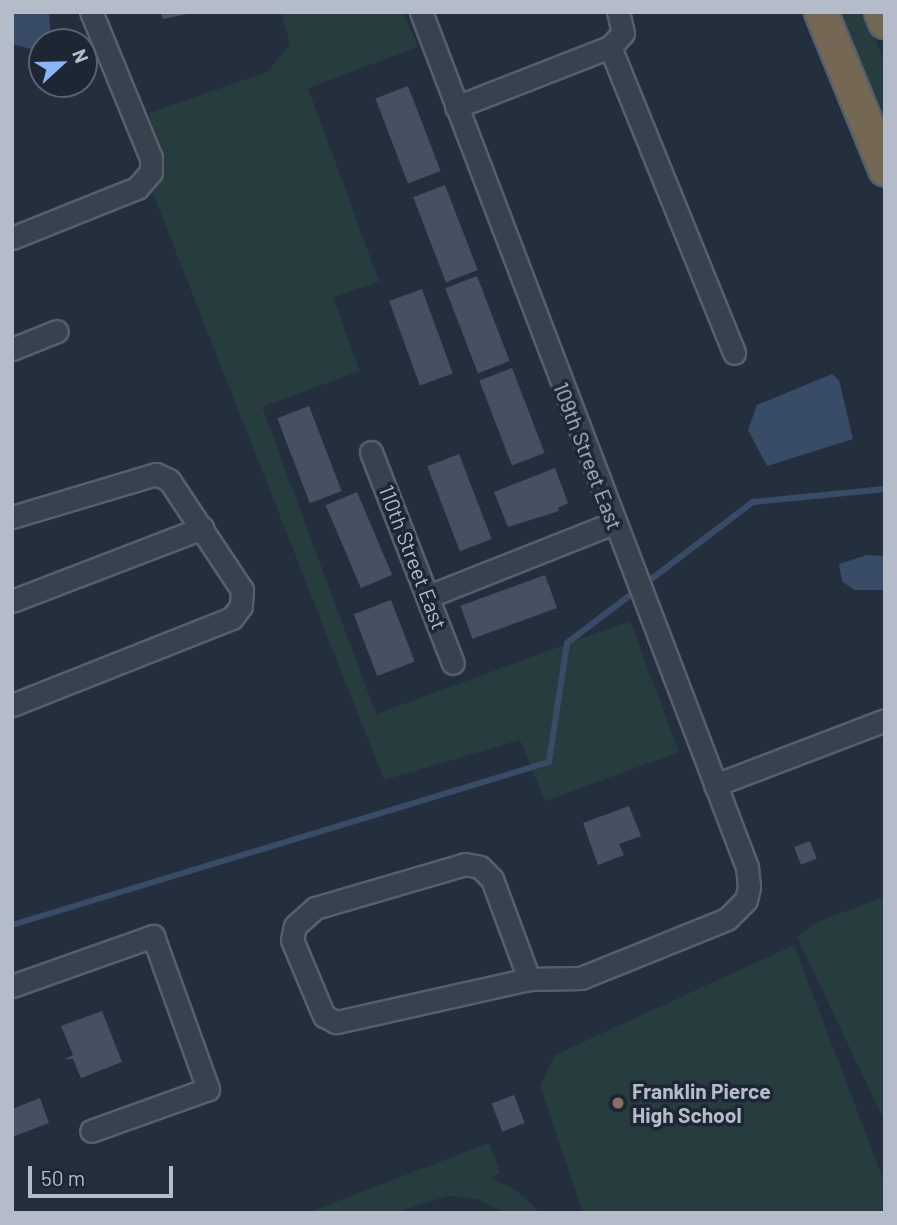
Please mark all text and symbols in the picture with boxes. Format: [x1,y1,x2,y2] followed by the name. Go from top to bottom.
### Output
[28,28,98,98] north arrow
[68,46,94,66] text: N
[548,379,628,533] street label: 109th Street East
[374,481,452,633] street label: 110th Street East
[632,1078,771,1128] place label: Franklin Pierce High School
[610,1095,626,1111] marker: Franklin Pierce High School
[32,1152,177,1196] scale bar
[41,1165,85,1190] text: 50 m

